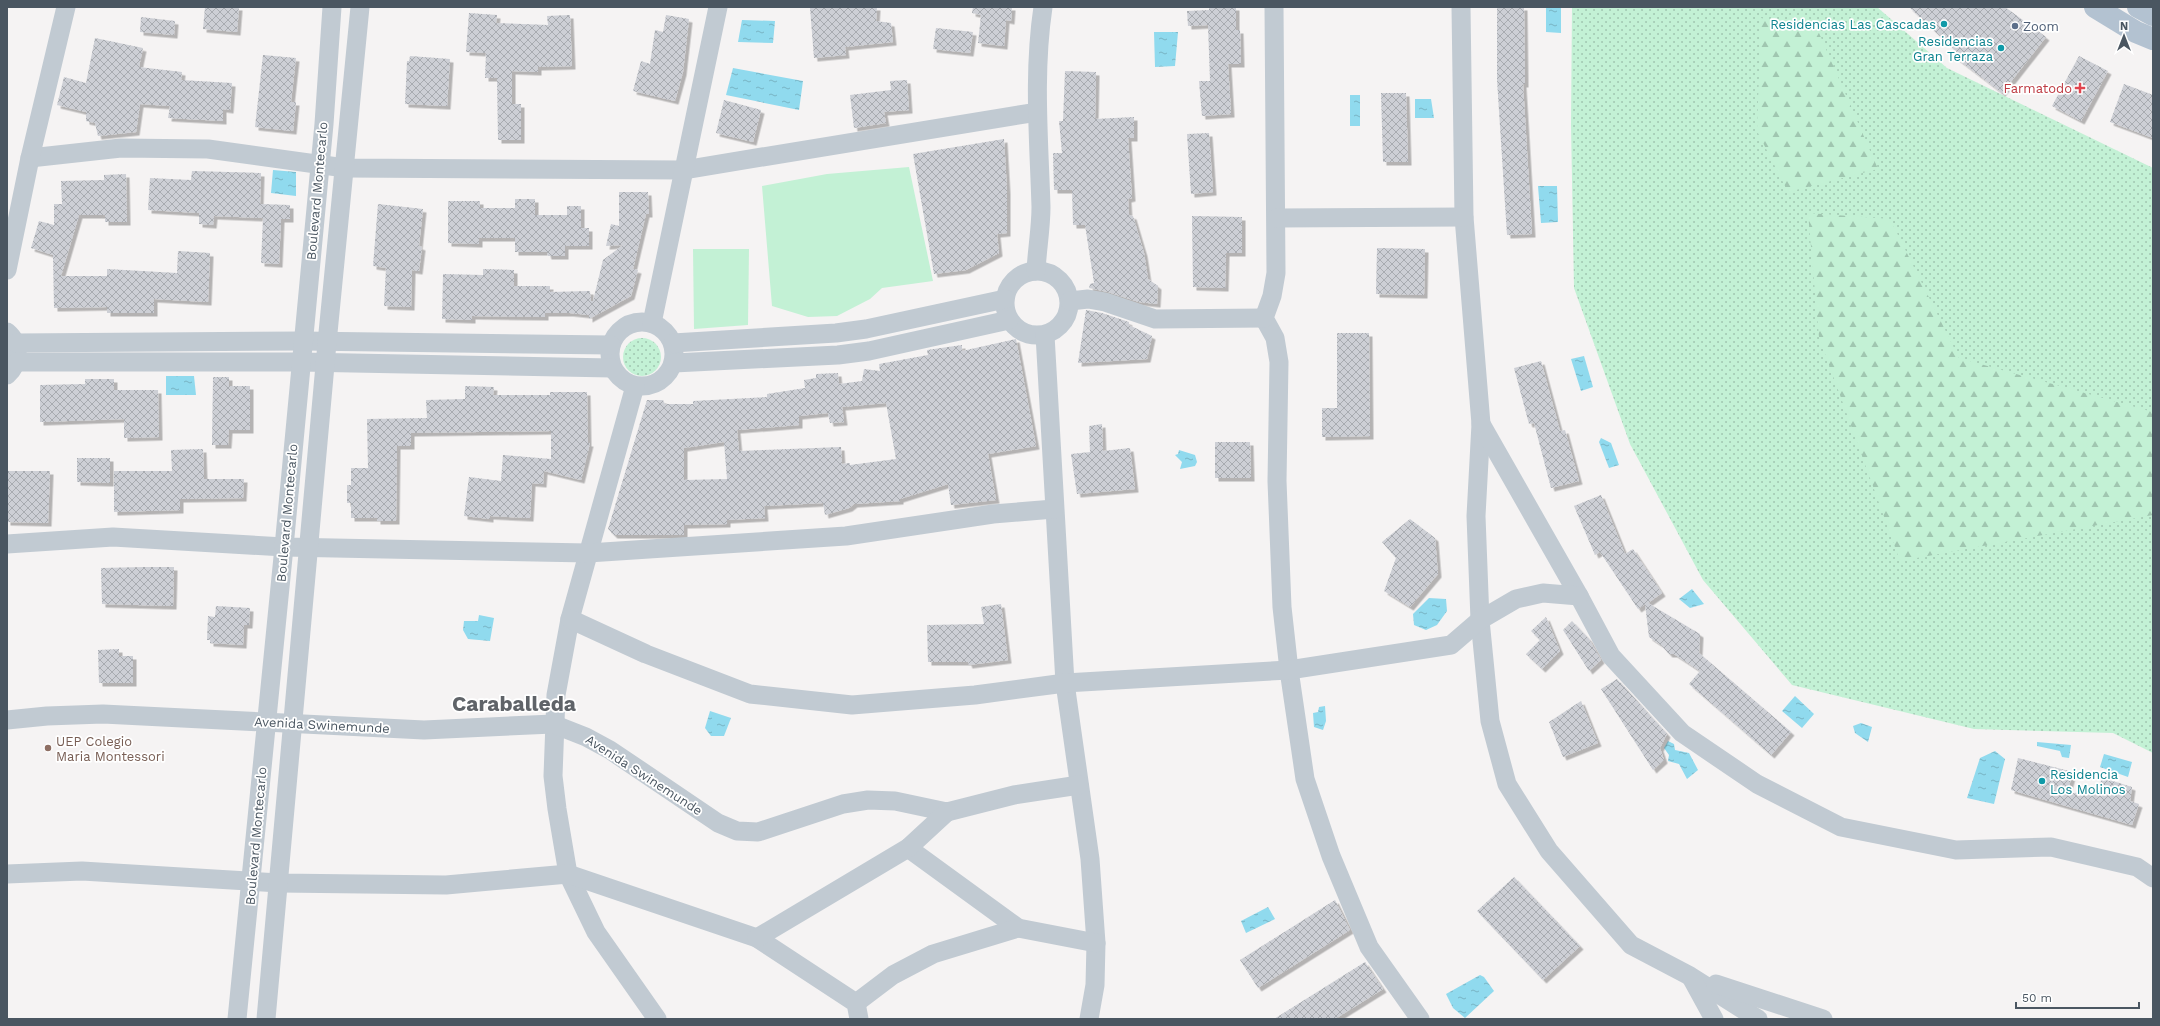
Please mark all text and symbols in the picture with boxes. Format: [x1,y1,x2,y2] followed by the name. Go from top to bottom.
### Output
[2104,16,2144,56] north arrow
[1770,17,1936,32] place label: Residencias Las Cascadas
[1939,19,1949,29] marker: Residencias Las Cascadas
[2023,19,2059,34] place label: Zoom
[2120,20,2128,33] text: N
[2010,21,2020,31] marker: Zoom
[1913,34,1994,64] place label: Residencias Gran Terraza
[1996,43,2006,53] marker: Residencias Gran Terraza
[2003,81,2072,96] place label: Farmatodo
[2075,83,2085,93] marker: Farmatodo
[303,121,331,261] street label: Boulevard Montecarlo
[273,443,301,583] street label: Boulevard Montecarlo
[452,691,577,716] district label: Caraballeda
[254,714,390,736] street label: Avenida Swinemunde
[583,732,705,818] street label: Avenida Swinemunde
[56,734,165,764] place label: UEP Colegio Maria Montessori
[43,743,53,753] marker: UEP Colegio Maria Montessori
[242,766,270,906] street label: Boulevard Montecarlo
[2050,767,2126,797] place label: Residencia Los Molinos
[2037,776,2047,786] marker: Residencia Los Molinos
[2016,984,2139,1010] scale bar
[2022,991,2052,1005] text: 50 m

